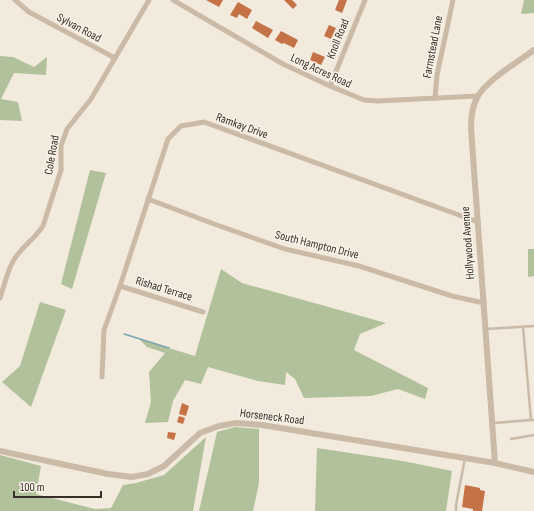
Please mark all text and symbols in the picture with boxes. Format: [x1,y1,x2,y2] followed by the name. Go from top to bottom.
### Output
[54,10,104,46] street label: Sylvan Road
[420,14,446,80] street label: Farmstead Lane
[323,17,353,61] street label: Knoll Road
[288,50,354,92] street label: Long Acres Road
[214,110,270,142] street label: Ramkay Drive
[41,134,63,176] street label: Cole Road
[458,206,478,280] street label: Hollywood Avenue
[274,227,361,263] street label: South Hampton Drive
[134,273,194,305] street label: Rishad Terrace
[239,406,305,428] street label: Horseneck Road
[14,473,101,499] scale bar
[20,480,45,495] text: 100 m

